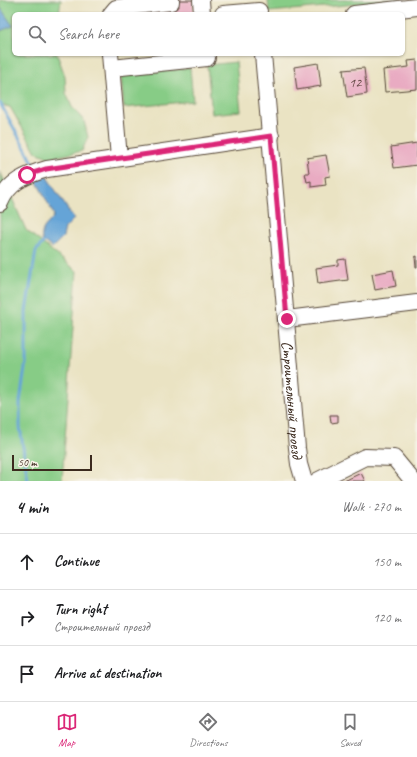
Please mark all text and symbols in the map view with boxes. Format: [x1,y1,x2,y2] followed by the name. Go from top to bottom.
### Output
[12,12,405,56] search box
[26,23,48,45] icon: search
[58,25,119,44] text: Search here
[349,74,363,91] house number: 12
[18,166,36,184] route start
[278,310,296,328] route end
[277,340,307,461] street label: Строительный проезд
[12,453,92,472] scale bar
[18,455,37,469] text: 50 m
[16,497,49,518] text: 4 min
[342,499,401,515] text: Walk · 270 m
[16,551,38,573] icon: ahead
[54,552,99,571] text: Continue
[373,554,401,570] text: 150 m
[54,600,107,619] text: Turn right
[16,607,38,629] icon: right
[373,610,401,626] text: 120 m
[54,619,150,635] text: Строительный проезд
[16,663,38,685] icon: arrive
[54,664,161,683] text: Arrive at destination
[56,711,78,749] tab: Map
[189,711,228,749] tab: Directions
[339,711,361,749] tab: Saved

